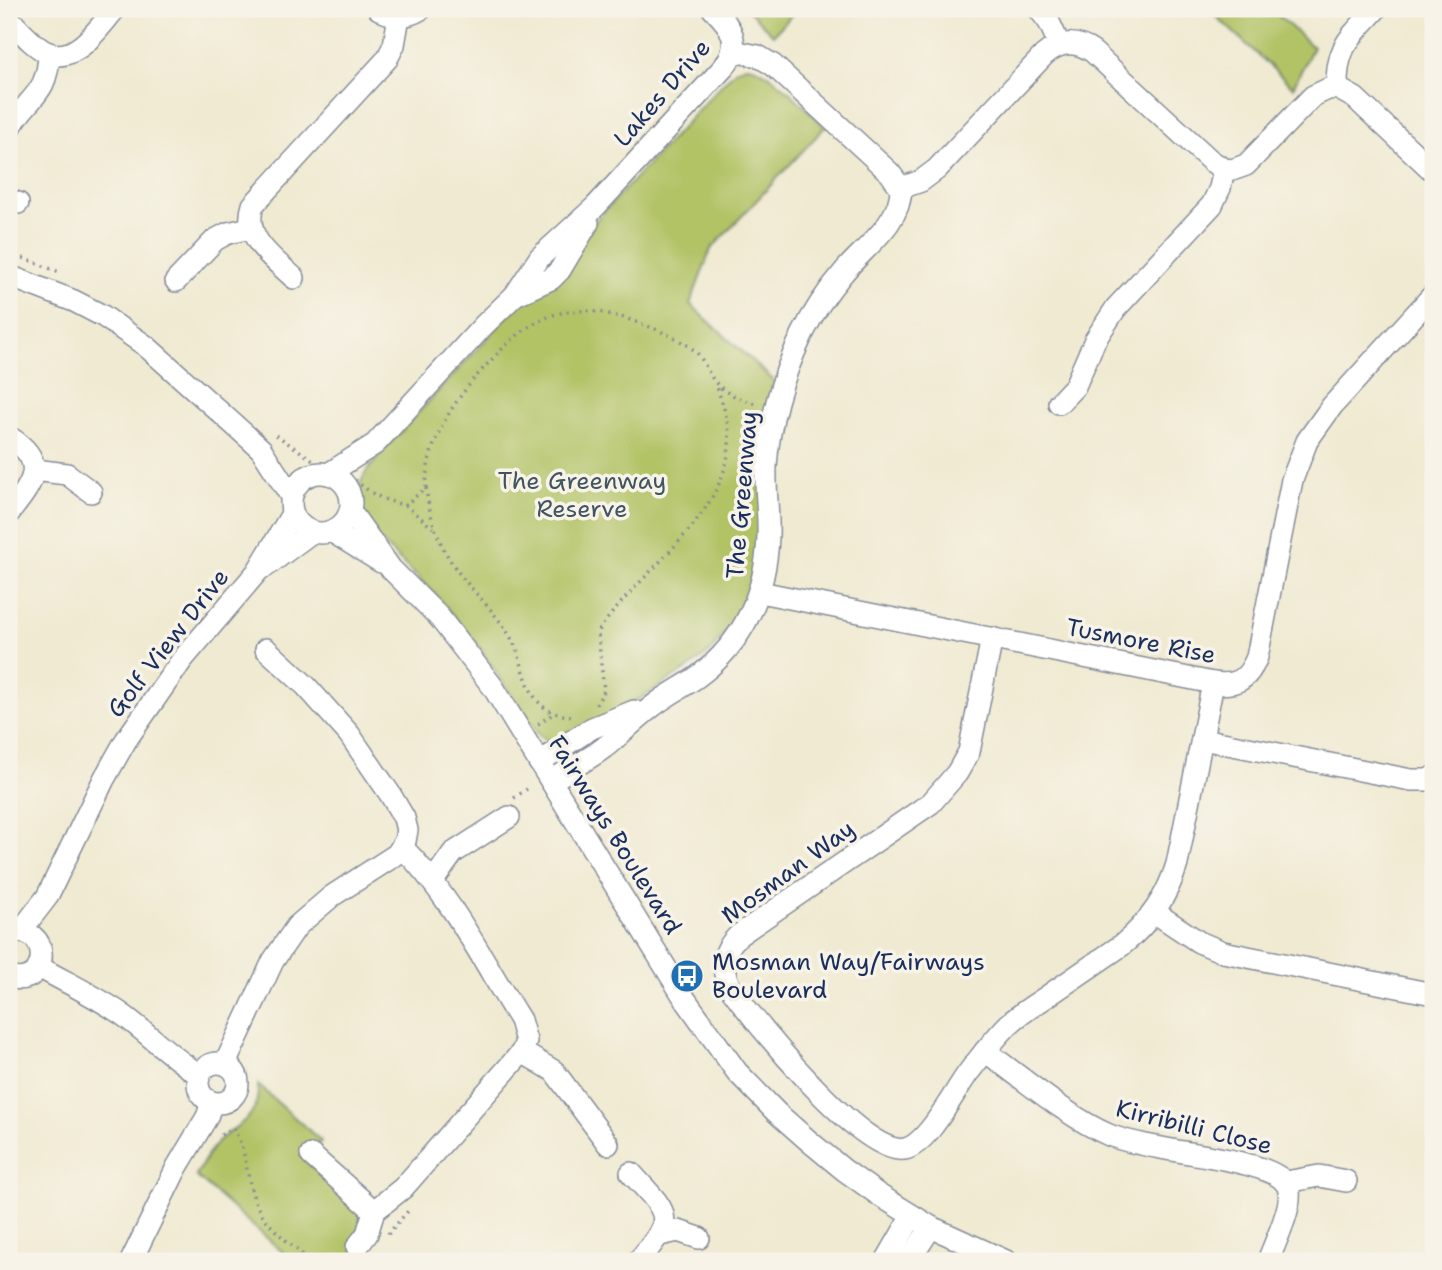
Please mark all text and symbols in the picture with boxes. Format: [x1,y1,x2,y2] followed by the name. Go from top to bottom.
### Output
[606,32,718,154] street label: Lakes Drive
[719,410,765,580] street label: The Greenway
[498,465,666,525] park label: The Greenway Reserve
[100,562,236,724] street label: Golf View Drive
[1063,611,1219,671] street label: Tusmore Rise
[541,730,689,940] street label: Fairways Boulevard
[715,813,861,931] street label: Mosman Way
[712,946,985,1006] place label: Mosman Way/Fairways Boulevard
[668,957,706,995] bus stop icon: Mosman Way/Fairways Boulevard
[1113,1092,1275,1162] street label: Kirribilli Close

